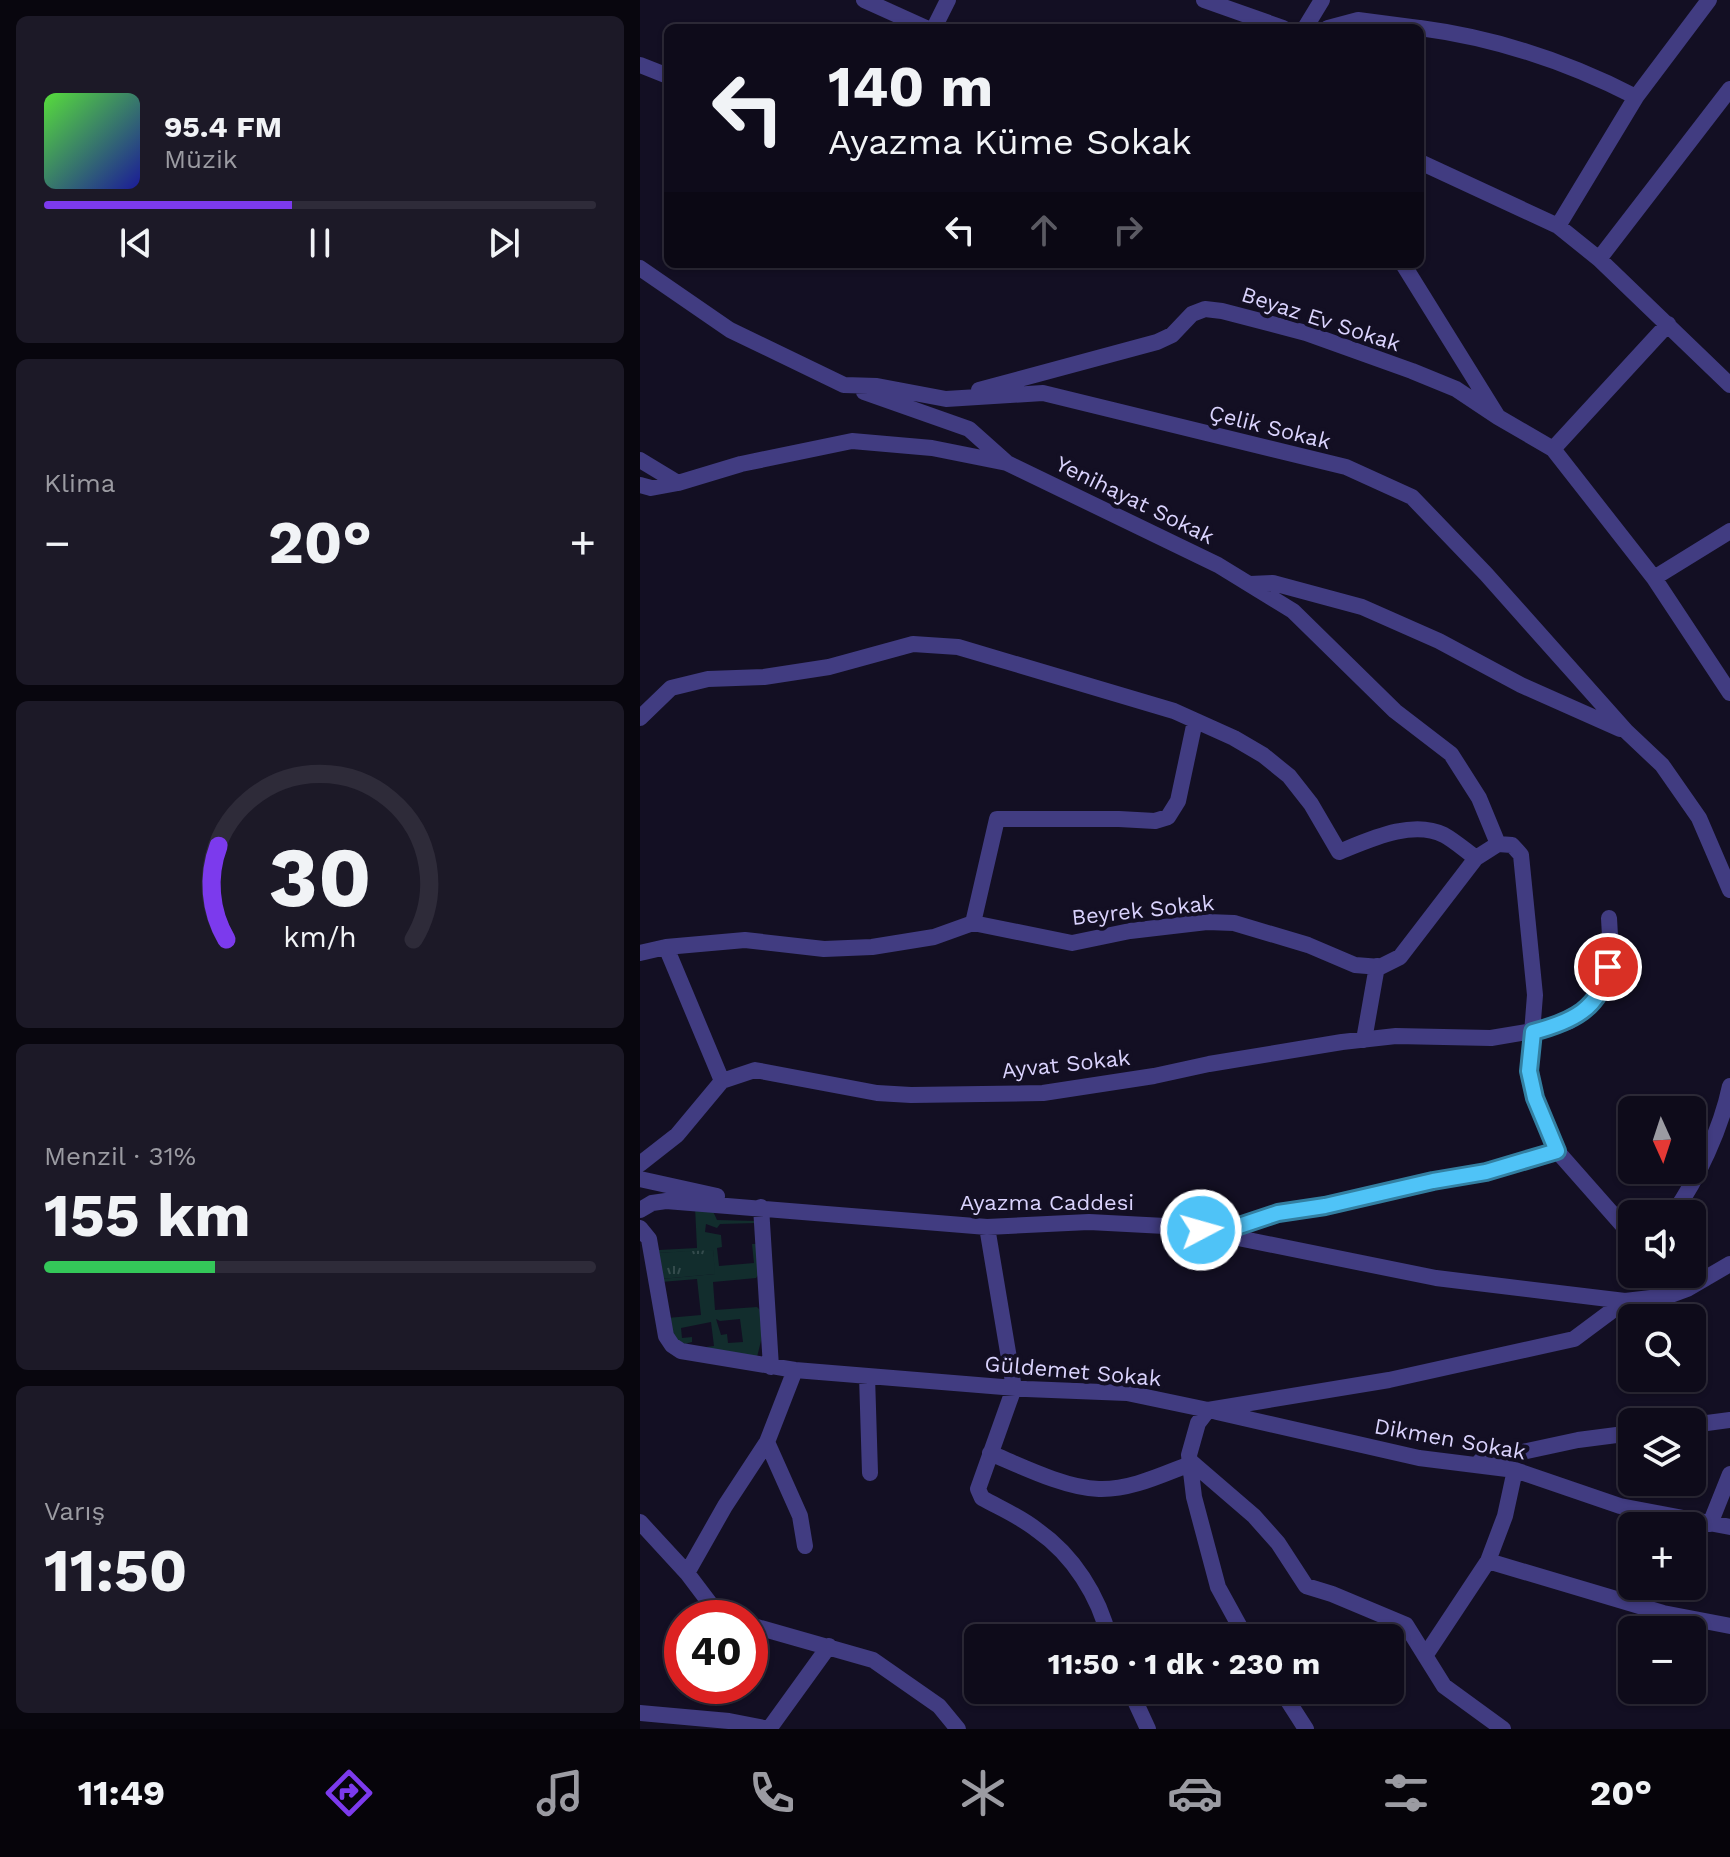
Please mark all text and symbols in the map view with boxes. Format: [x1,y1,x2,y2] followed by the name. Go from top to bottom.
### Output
[828,54,993,120] text: 140 m
[696,56,800,160] icon: left
[164,109,282,144] text: 95.4 FM
[828,121,1192,163] text: Ayazma Küme Sokak
[164,144,238,174] text: Müzik
[938,208,982,252] icon: left
[1022,208,1066,252] icon: ahead
[1106,208,1150,252] icon: right
[114,221,158,265] icon: previous
[298,221,342,265] icon: pause
[482,221,526,265] icon: next
[1238,282,1404,356] street label: Beyaz Ev Sokak
[1207,400,1333,454] street label: Çelik Sokak
[1052,451,1218,549] street label: Yenihayat Sokak
[44,468,115,498] text: Klima
[268,507,372,578] text: 20°
[44,517,71,569] text: −
[569,517,596,569] text: +
[269,829,371,926] text: 30
[1070,890,1216,930] street label: Beyrek Sokak
[283,921,357,955] text: km/h
[1574,933,1642,1001] pin
[1586,945,1630,989] icon: arrive
[1000,1045,1132,1083] street label: Ayvat Sokak
[1618,1096,1706,1184] north arrow
[1618,1096,1706,1704] map controls
[44,1141,196,1171] text: Menzil · 31%
[44,1180,251,1251] text: 155 km
[1159,1188,1243,1272] position arrow
[960,1190,1134,1215] street label: Ayazma Caddesi
[1618,1200,1706,1288] button: sound
[1618,1304,1706,1392] button: search
[984,1351,1162,1391] street label: Güldemet Sokak
[1618,1408,1706,1496] button: layers
[1372,1413,1528,1465] street label: Dikmen Sokak
[44,1496,105,1526] text: Varış
[1618,1512,1706,1600] button: +
[44,1535,187,1606] text: 11:50
[664,1600,768,1704] speed limit sign: 40
[1618,1616,1706,1704] button: −
[1048,1646,1320,1681] text: 11:50 · 1 dk · 230 m
[321,1765,377,1821] icon: directions
[532,1765,588,1821] icon: music
[744,1765,800,1821] icon: phone
[955,1765,1011,1821] icon: climate
[1167,1765,1223,1821] icon: car
[1378,1765,1434,1821] icon: filters
[78,1772,165,1814] text: 11:49
[1590,1772,1652,1814] text: 20°

